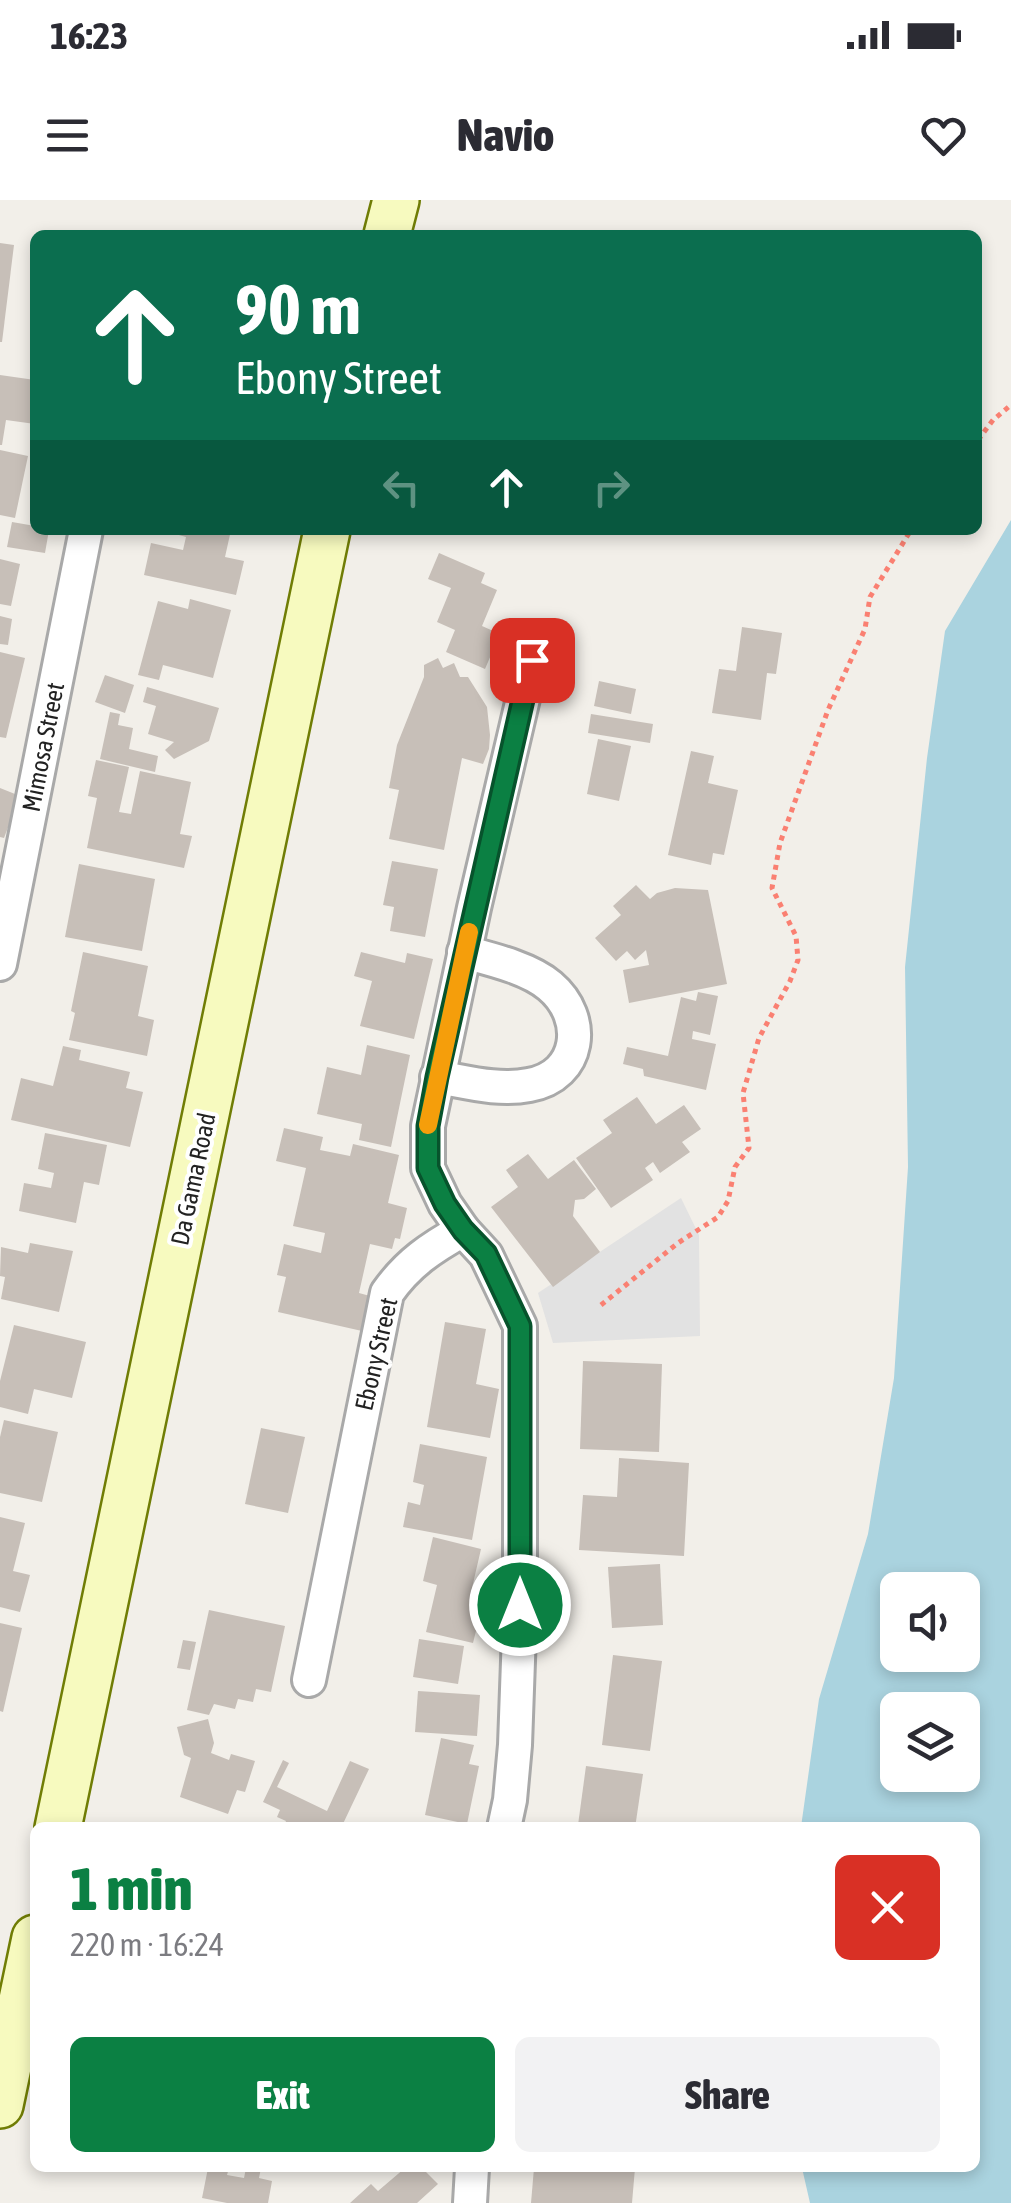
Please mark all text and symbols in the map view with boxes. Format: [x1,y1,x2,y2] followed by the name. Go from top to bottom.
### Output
[50,14,128,57] text: 16:23
[40,108,95,163] icon: menu
[916,108,971,163] icon: heart
[457,109,554,161] text: Navio
[235,269,361,349] text: 90 m
[70,270,200,400] icon: ahead
[235,352,442,404] text: Ebony Street
[374,460,429,515] icon: left
[479,460,534,515] icon: ahead
[584,460,639,515] icon: right
[490,618,575,703] pin
[505,633,560,688] icon: arrive
[17,680,69,814] street label: Mimosa Street
[165,1110,221,1248] street label: Da Gama Road
[349,1295,403,1413] street label: Ebony Street
[468,1553,572,1657] position arrow
[880,1572,980,1792] map controls
[880,1572,980,1672] button: sound
[880,1692,980,1792] button: layers
[70,1854,193,1923] text: 1 min
[835,1855,940,1960] button: close
[70,1926,224,1963] text: 220 m · 16:24
[70,2037,495,2152] button: Exit
[515,2037,940,2152] button: Share

